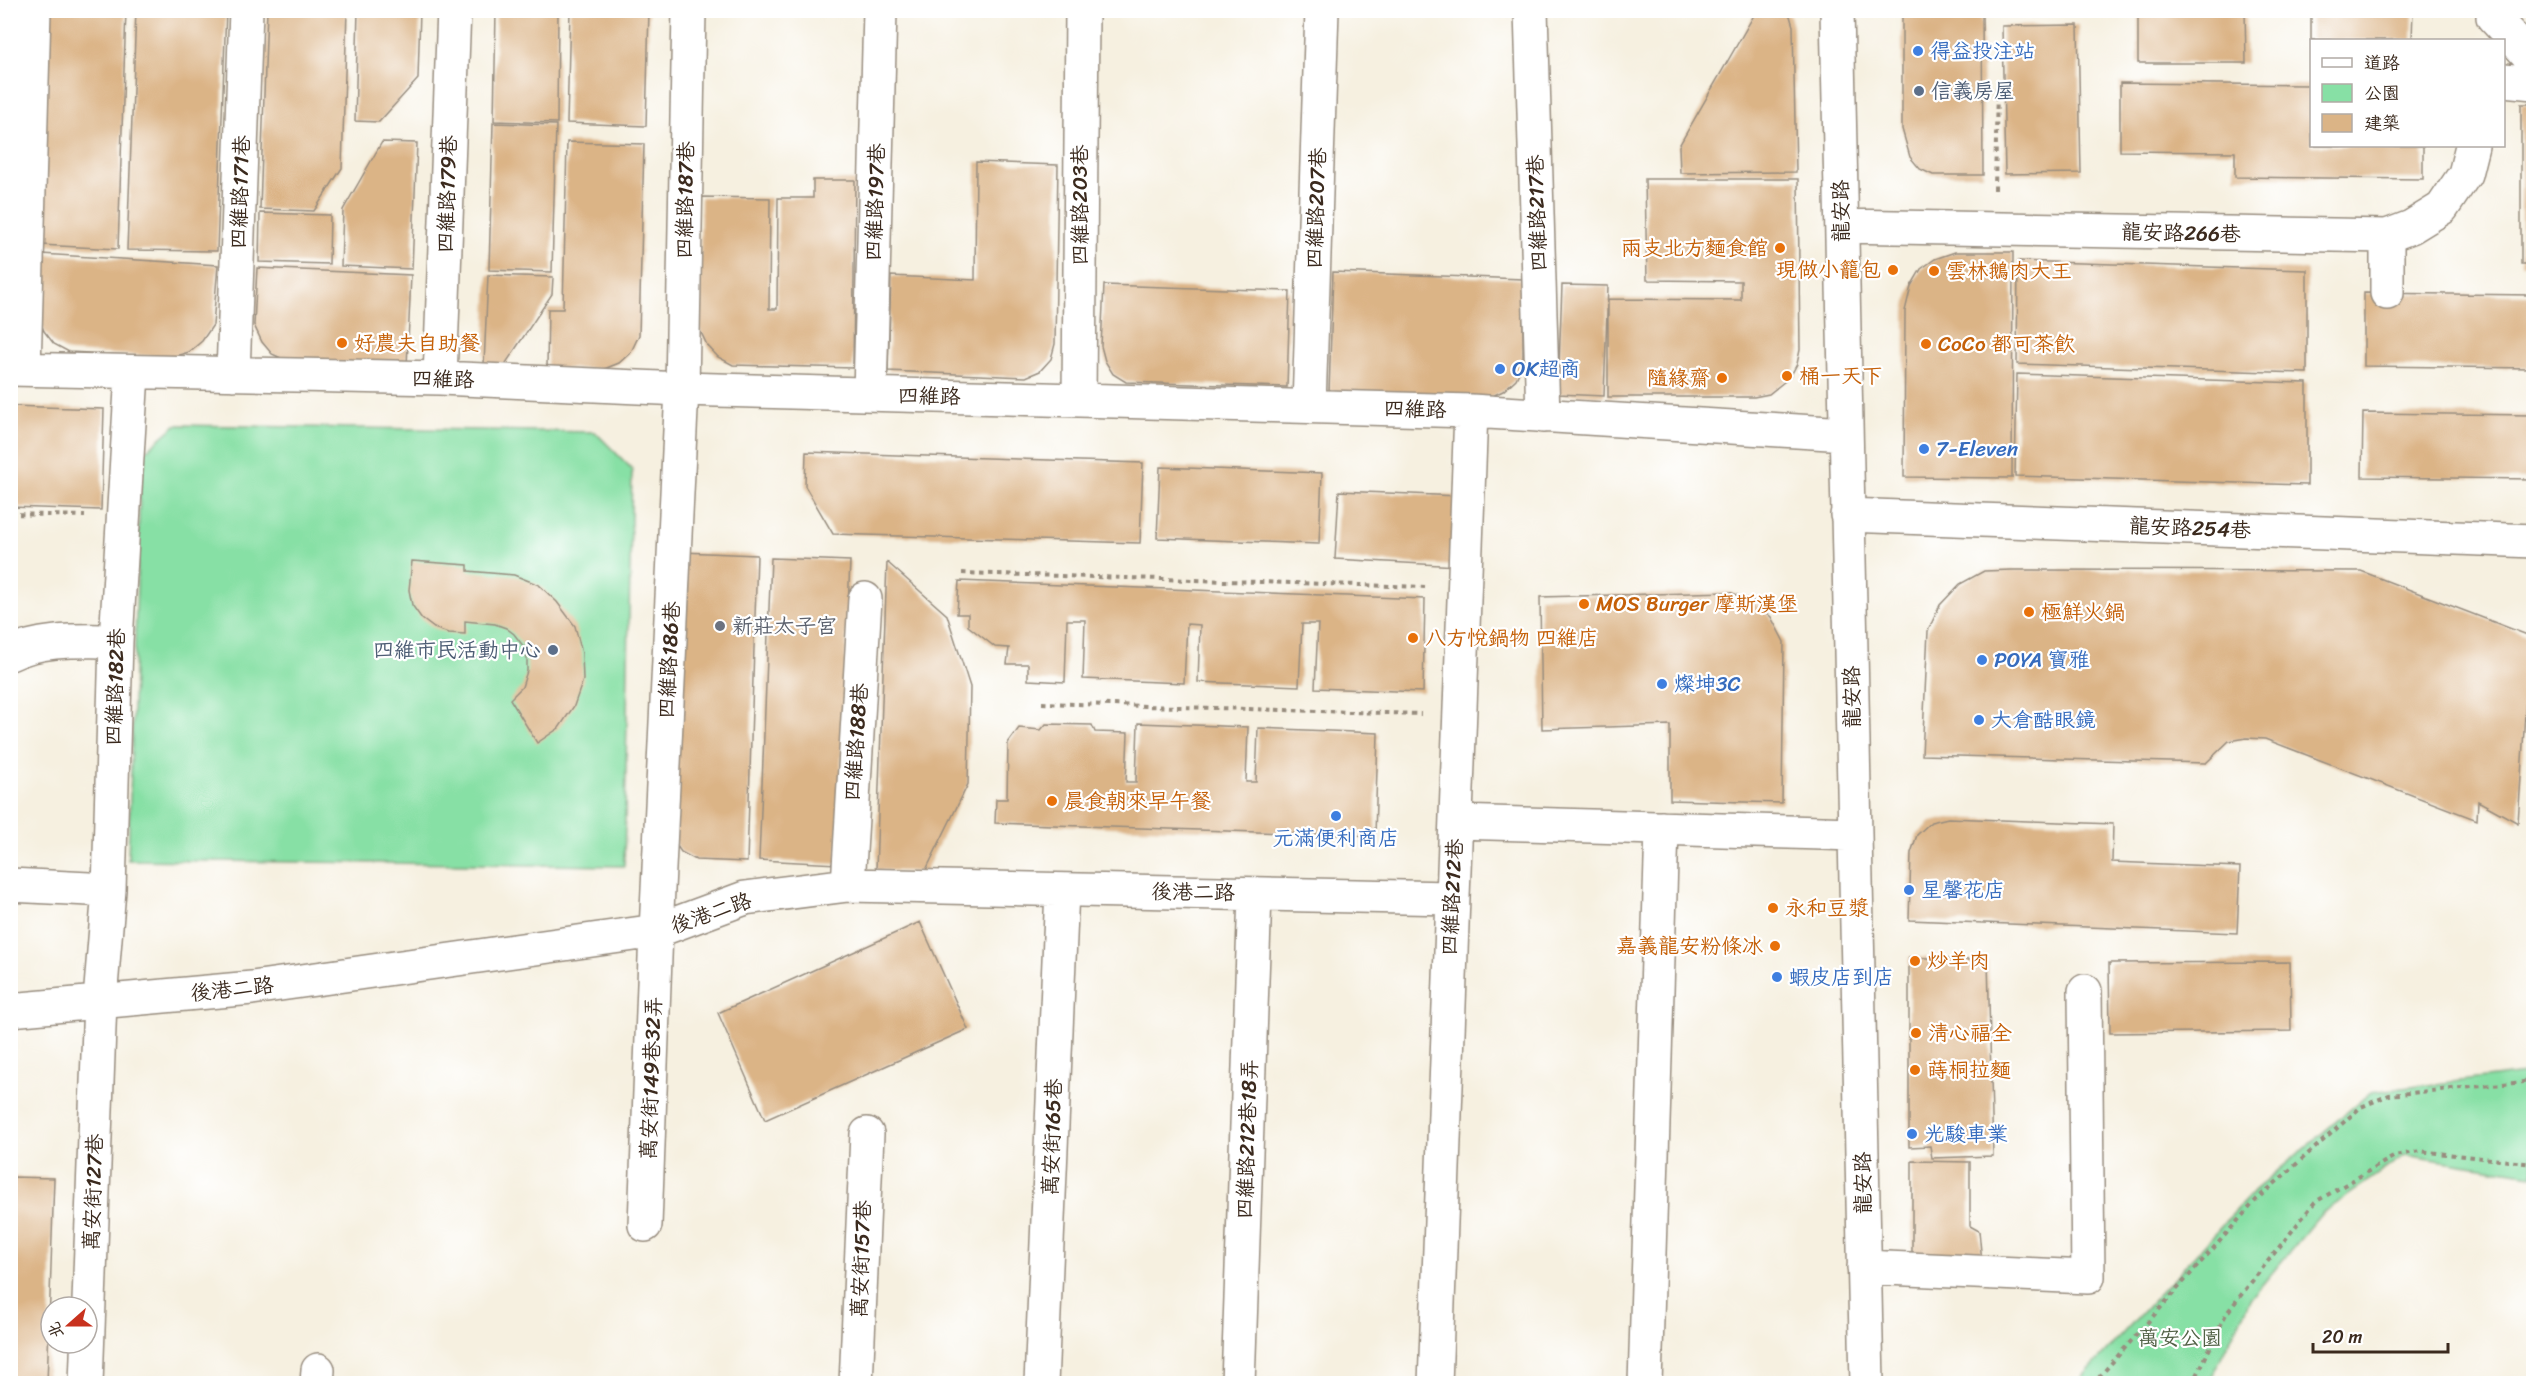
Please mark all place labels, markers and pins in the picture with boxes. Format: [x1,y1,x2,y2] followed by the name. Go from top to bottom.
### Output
[1930,32,2035,70] place label: 得益投注站
[1911,44,1925,58] marker: 得益投注站
[1931,72,2015,110] place label: 信義房屋
[1912,84,1926,98] marker: 信義房屋
[1621,229,1768,267] place label: 兩支北方麵食館
[1773,241,1787,255] marker: 兩支北方麵食館
[1776,251,1881,289] place label: 現做小籠包
[1946,252,2072,290] place label: 雲林鵝肉大王
[1886,263,1900,277] marker: 現做小籠包
[1927,264,1941,278] marker: 雲林鵝肉大王
[354,324,480,362] place label: 好農夫自助餐
[1938,325,2075,363] place label: CoCo 都可茶飲
[335,336,349,350] marker: 好農夫自助餐
[1919,337,1933,351] marker: CoCo 都可茶飲
[1512,350,1580,388] place label: OK超商
[1799,357,1883,395] place label: 桶一天下
[1647,359,1710,397] place label: 隨緣齋
[1493,362,1507,376] marker: OK超商
[1780,369,1794,383] marker: 桶一天下
[1715,371,1729,385] marker: 隨緣齋
[1936,430,2018,468] place label: 7-Eleven
[1917,442,1931,456] marker: 7-Eleven
[1596,585,1798,623] place label: MOS Burger 摩斯漢堡
[2041,593,2125,631] place label: 極鮮火鍋
[1577,597,1591,611] marker: MOS Burger 摩斯漢堡
[2022,605,2036,619] marker: 極鮮火鍋
[732,607,837,645] place label: 新莊太子宮
[713,619,727,633] marker: 新莊太子宮
[1425,619,1598,657] place label: 八方悅鍋物 四維店
[373,631,541,669] place label: 四維市民活動中心
[1406,631,1420,645] marker: 八方悅鍋物 四維店
[1994,641,2090,679] place label: POYA 寶雅
[546,643,560,657] marker: 四維市民活動中心
[1975,653,1989,667] marker: POYA 寶雅
[1674,665,1741,703] place label: 燦坤3C
[1655,677,1669,691] marker: 燦坤3C
[1991,701,2096,739] place label: 大倉酷眼鏡
[1972,713,1986,727] marker: 大倉酷眼鏡
[1064,782,1211,820] place label: 晨食朝來早午餐
[1045,794,1059,808] marker: 晨食朝來早午餐
[1329,809,1343,823] marker: 元滿便利商店
[1273,819,1399,857] place label: 元滿便利商店
[1921,871,2005,909] place label: 星馨花店
[1902,883,1916,897] marker: 星馨花店
[1785,889,1869,927] place label: 永和豆漿
[1766,901,1780,915] marker: 永和豆漿
[1616,927,1763,965] place label: 嘉義龍安粉條冰
[1768,939,1782,953] marker: 嘉義龍安粉條冰
[1927,942,1990,980] place label: 炒羊肉
[1908,954,1922,968] marker: 炒羊肉
[1789,958,1894,996] place label: 蝦皮店到店
[1770,970,1784,984] marker: 蝦皮店到店
[1928,1014,2012,1052] place label: 清心福全
[1909,1026,1923,1040] marker: 清心福全
[1927,1051,2011,1089] place label: 蒔桐拉麵
[1908,1063,1922,1077] marker: 蒔桐拉麵
[1924,1115,2008,1153] place label: 光駿車業
[1905,1127,1919,1141] marker: 光駿車業

